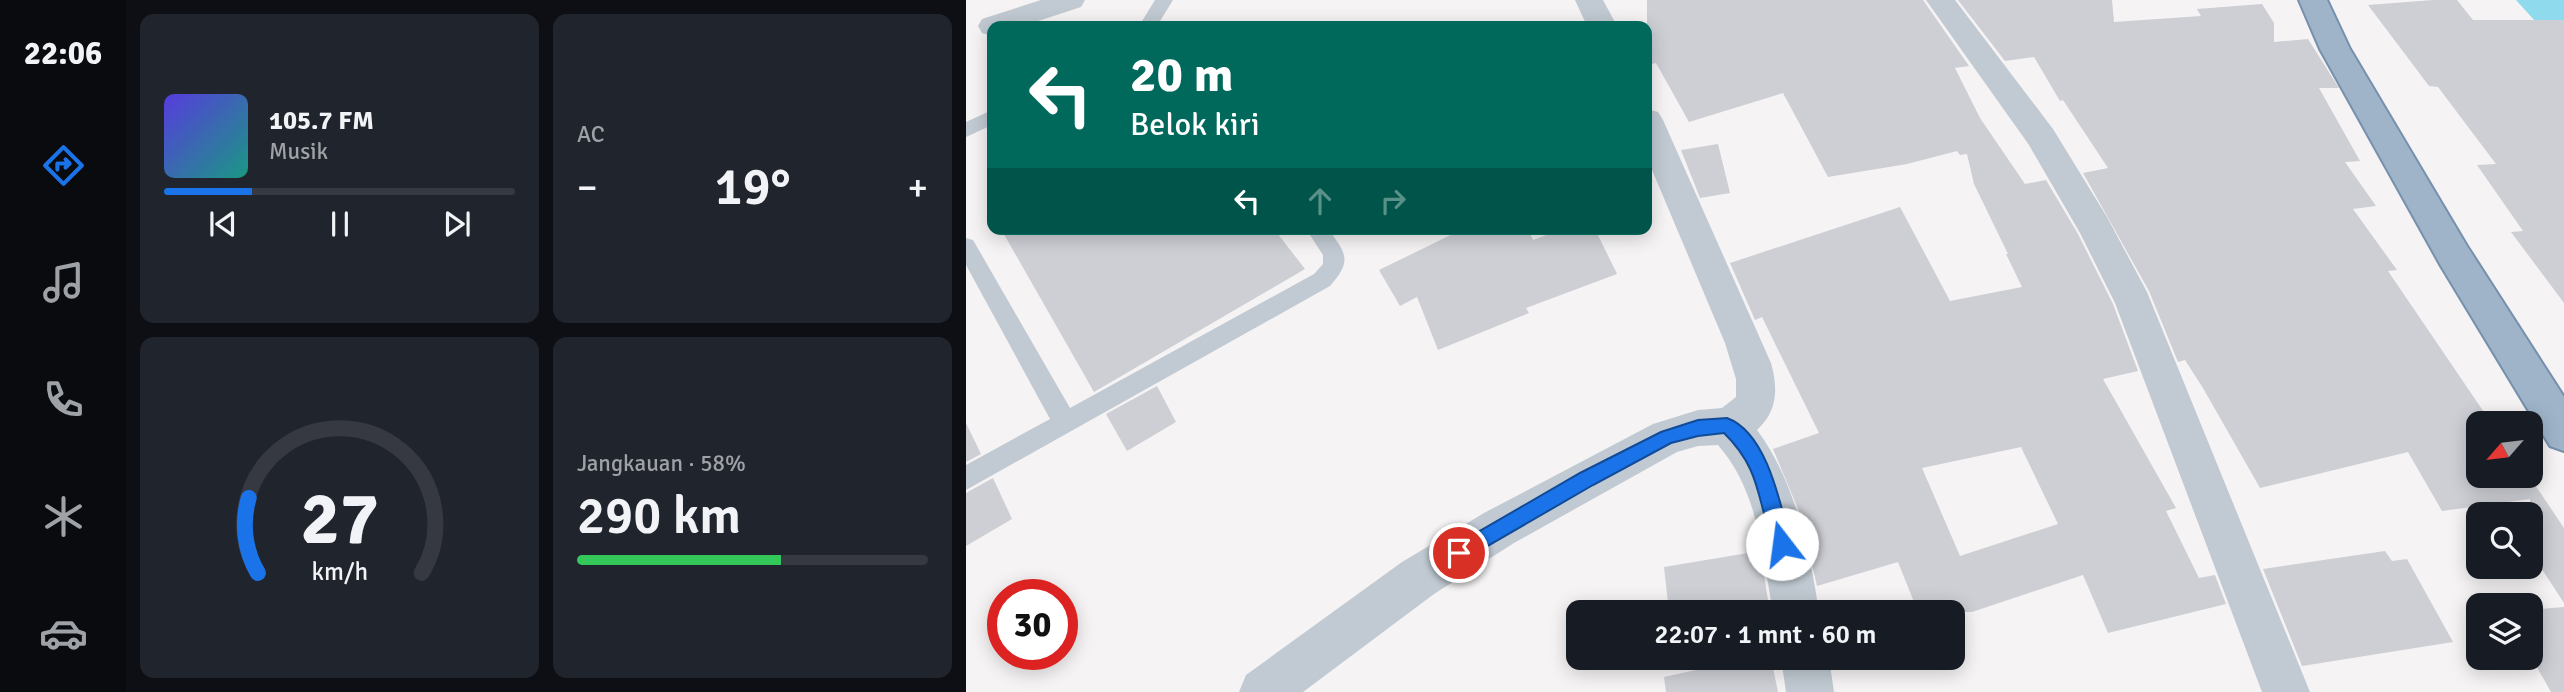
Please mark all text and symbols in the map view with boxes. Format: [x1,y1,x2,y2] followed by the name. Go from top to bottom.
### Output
[24,34,102,73] text: 22:06
[1130,45,1233,105] text: 20 m
[1015,49,1106,140] icon: left
[269,105,374,137] text: 105.7 FM
[1130,105,1260,144] text: Belok kiri
[577,120,605,149] text: AC
[269,137,328,166] text: Musik
[39,141,88,190] icon: directions
[714,155,791,219] text: 19°
[577,164,598,211] text: −
[907,164,928,211] text: +
[1228,182,1266,220] icon: left
[1301,182,1339,220] icon: ahead
[1374,182,1412,220] icon: right
[204,205,242,243] icon: previous
[321,205,359,243] icon: pause
[438,205,476,243] icon: next
[39,258,88,307] icon: music
[39,375,88,424] icon: phone
[2466,411,2543,488] north arrow
[2466,411,2543,670] map controls
[577,449,746,478] text: Jangkauan · 58%
[300,476,379,565] text: 27
[577,484,741,548] text: 290 km
[39,492,88,541] icon: climate
[2466,502,2543,579] button: search
[1745,507,1819,581] position arrow
[1429,523,1489,583] pin
[1440,534,1478,572] icon: arrive
[311,556,368,587] text: km/h
[987,579,1078,670] speed limit sign: 30
[2466,593,2543,670] button: layers
[39,609,88,658] icon: car
[1655,619,1876,651] text: 22:07 · 1 mnt · 60 m

